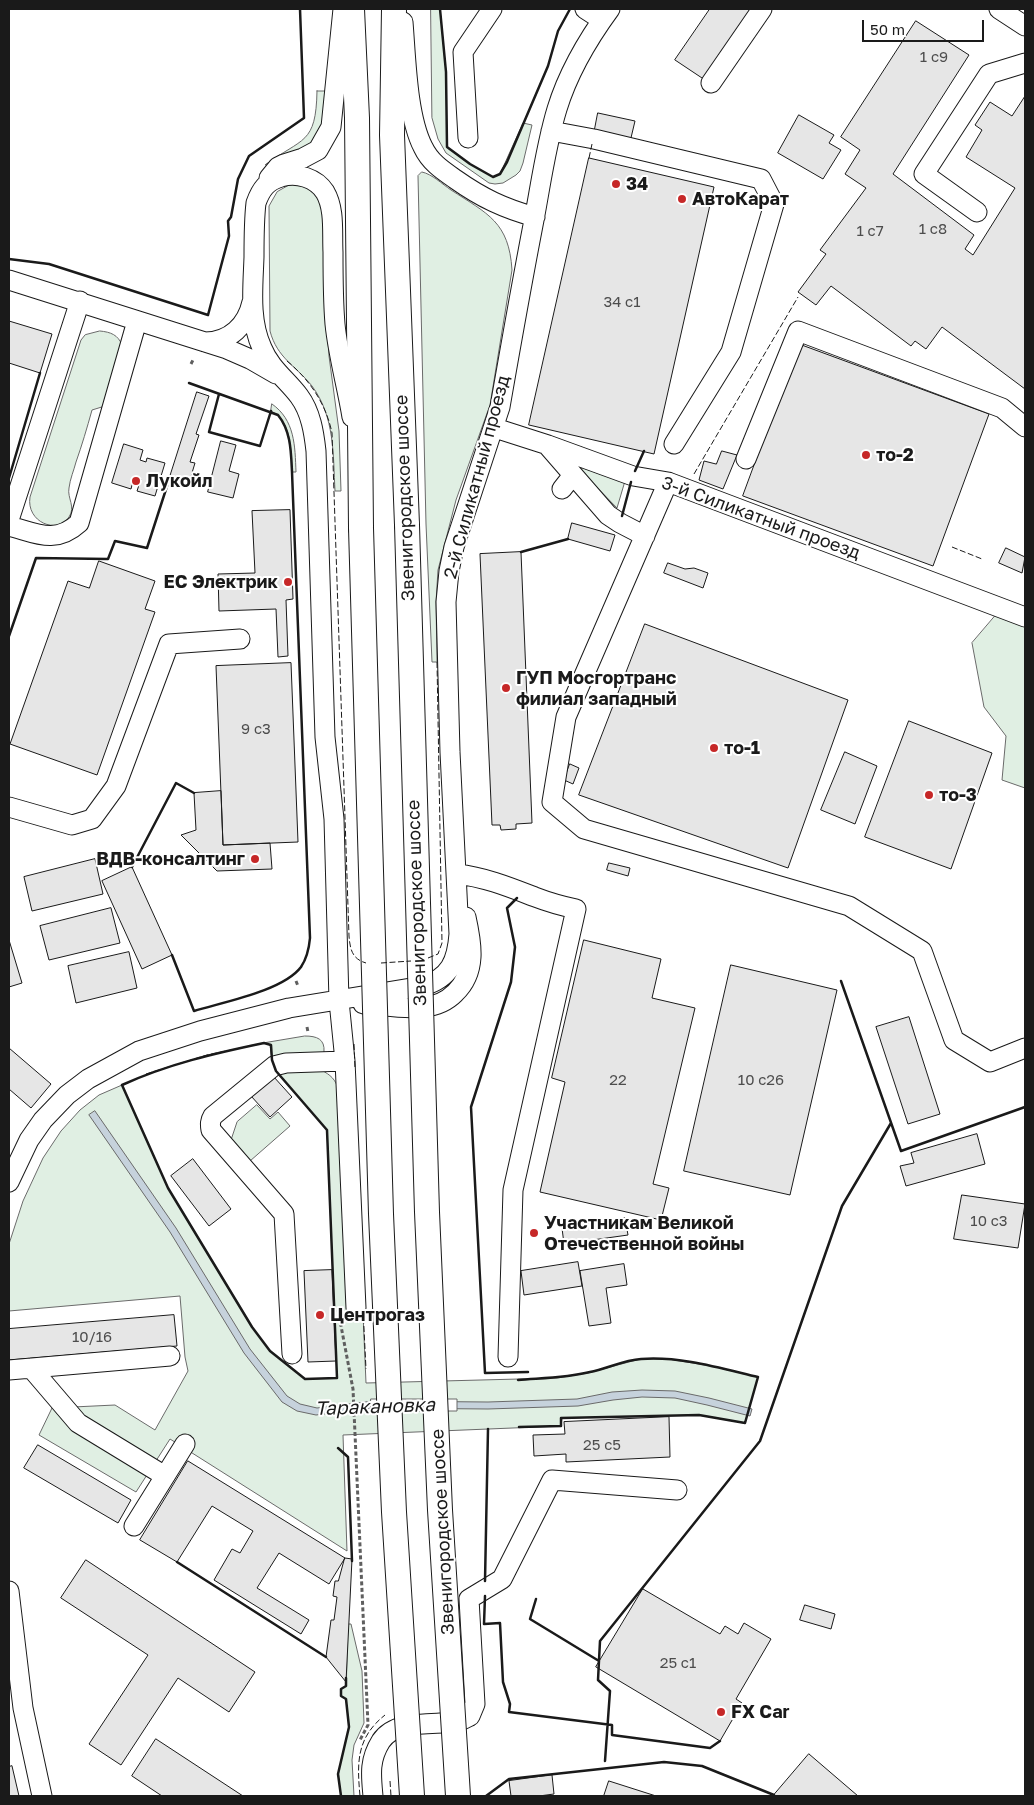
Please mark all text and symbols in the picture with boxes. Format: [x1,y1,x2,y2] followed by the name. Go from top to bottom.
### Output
[864,10,986,42] scale bar
[870,20,905,38] text: 50 m
[920,48,948,66] house number: 1 с9
[626,173,648,195] place label: 34
[610,178,622,190] marker: 34
[692,188,789,210] place label: АвтоКарат
[676,193,688,205] marker: АвтоКарат
[919,220,947,238] house number: 1 с8
[856,222,884,240] house number: 1 с7
[603,293,641,311] house number: 34 с1
[439,373,515,581] street label: 2-й Силикатный проезд
[391,394,419,602] street label: Звенигородское шоссе
[876,444,914,466] place label: то-2
[860,449,872,461] marker: то-2
[146,470,213,492] place label: Лукойл
[659,472,863,564] street label: 3-й Силикатный проезд
[130,475,142,487] marker: Лукойл
[164,571,278,593] place label: ЕС Электрик
[282,576,294,588] marker: ЕС Электрик
[516,667,677,710] place label: ГУП Мосгортранс филиал западный
[500,682,512,694] marker: ГУП Мосгортранс филиал западный
[241,720,271,738] house number: 9 с3
[724,737,760,759] place label: то-1
[708,742,720,754] marker: то-1
[939,784,977,806] place label: то-3
[923,789,935,801] marker: то-3
[403,799,431,1007] street label: Звенигородское шоссе
[96,848,245,870] place label: ВДВ-консалтинг
[249,853,261,865] marker: ВДВ-консалтинг
[609,1071,627,1089] house number: 22
[738,1071,784,1089] house number: 10 с26
[544,1212,745,1254] place label: Участникам Великой Отечественной войны
[970,1212,1008,1230] house number: 10 с3
[528,1227,540,1239] marker: Участникам Великой Отечественной войны
[330,1304,425,1326] place label: Центрогаз
[314,1309,326,1321] marker: Центрогаз
[72,1328,112,1346] house number: 10/16
[315,1394,435,1420] water label: Таракановка
[427,1428,459,1636] street label: Звенигородское шоссе
[583,1436,621,1454] house number: 25 с5
[660,1654,696,1672] house number: 25 с1
[731,1701,790,1723] place label: FX Car
[715,1706,727,1718] marker: FX Car

